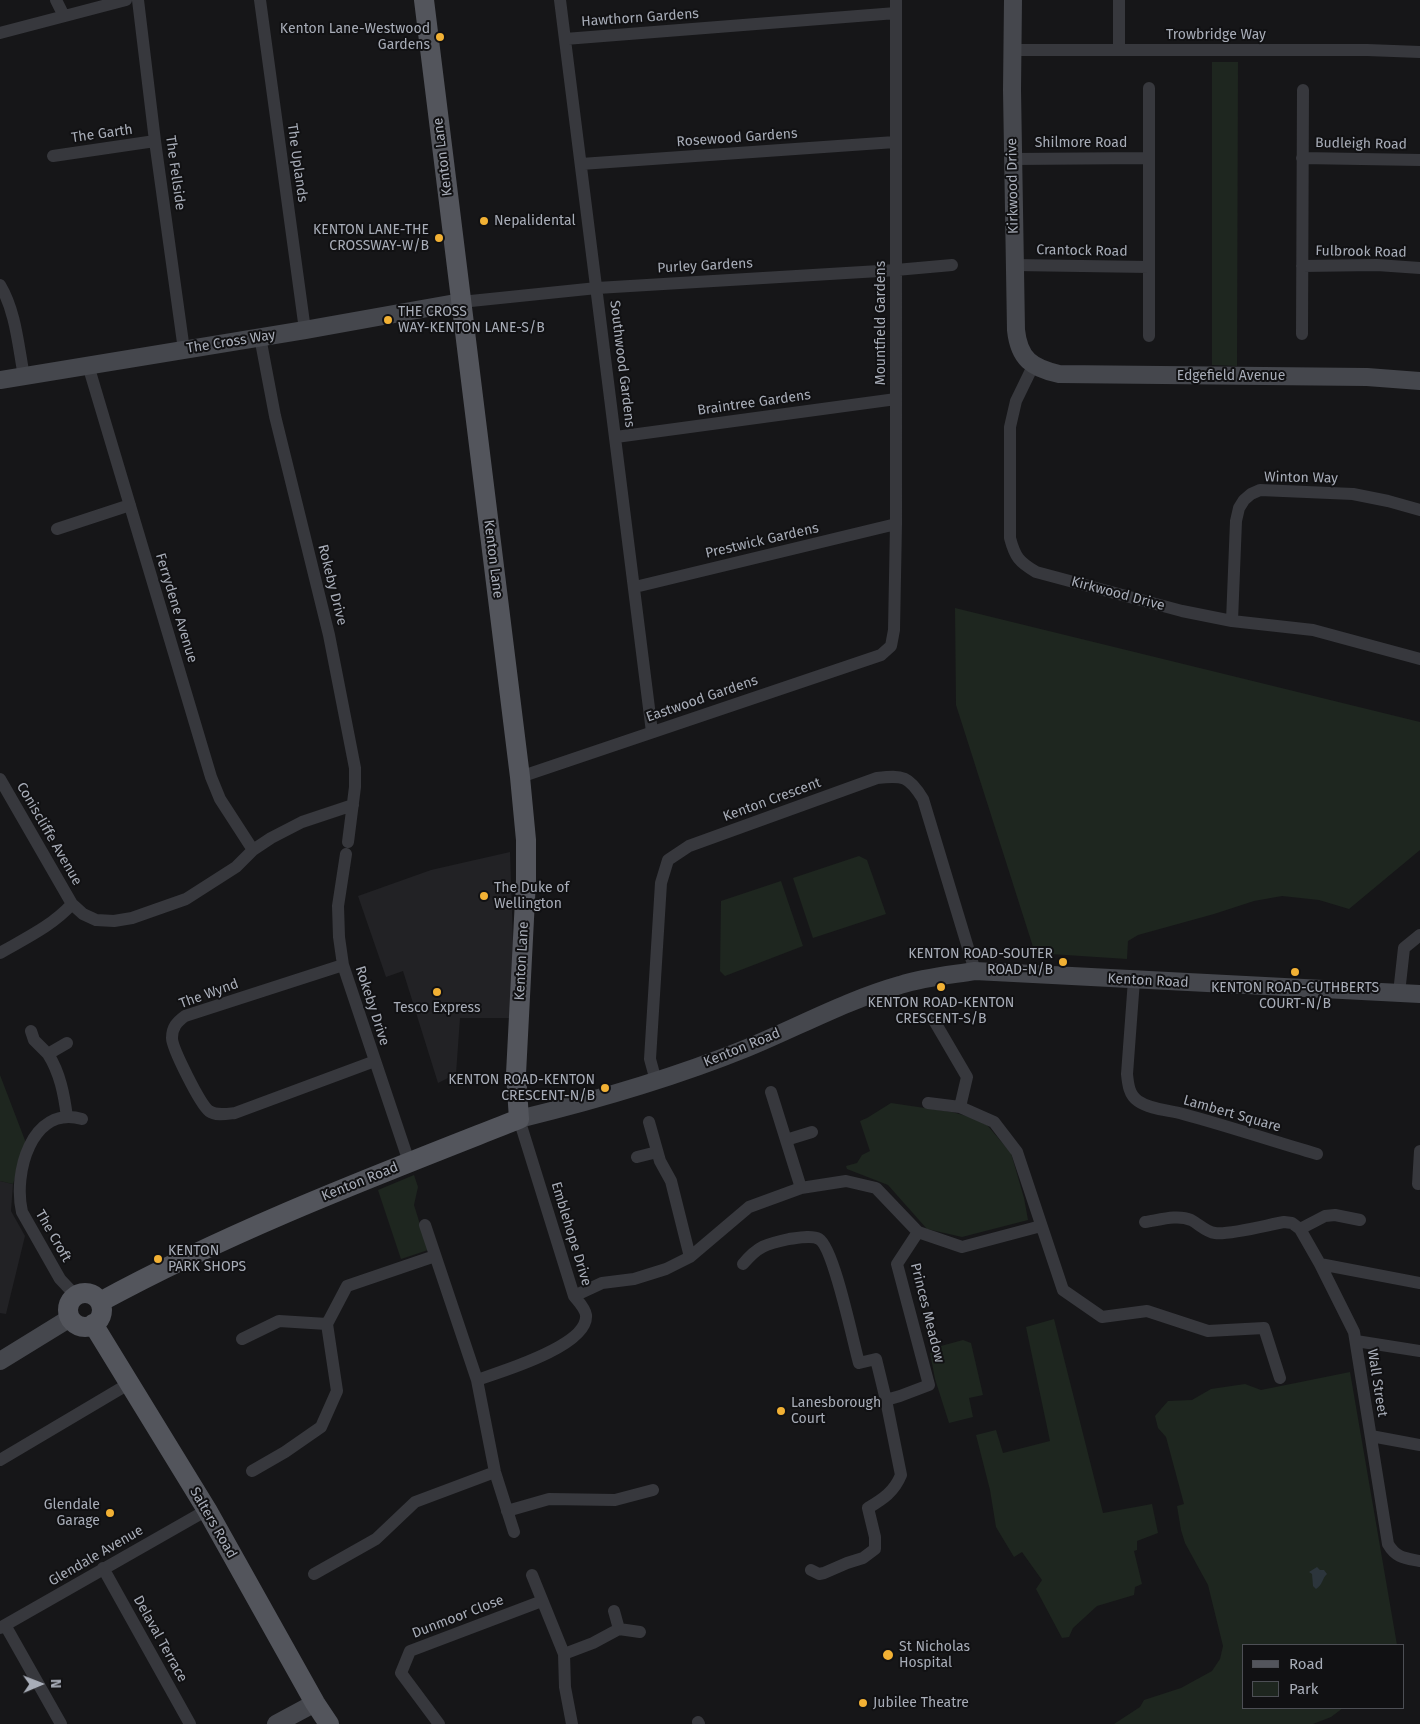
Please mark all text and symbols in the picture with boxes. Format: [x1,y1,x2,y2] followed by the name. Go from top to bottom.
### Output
[581,6,699,30] street label: Hawthorn Gardens
[280,21,430,54] place label: Kenton Lane-Westwood Gardens
[1166,27,1266,43] street label: Trowbridge Way
[434,31,446,43] marker: Kenton Lane-Westwood Gardens
[430,117,456,197] street label: Kenton Lane
[70,121,134,147] street label: The Garth
[283,123,311,203] street label: The Uplands
[676,125,798,151] street label: Rosewood Gardens
[161,134,189,212] street label: The Fellside
[1035,135,1127,151] street label: Shilmore Road
[1315,135,1407,153] street label: Budleigh Road
[1004,138,1022,234] street label: Kirkwood Drive
[494,213,576,229] place label: Nepalidental
[478,215,490,227] marker: Nepalidental
[313,222,429,254] place label: KENTON LANE-THE CROSSWAY-W/B
[433,232,445,244] marker: KENTON LANE-THE CROSSWAY-W/B
[1036,242,1128,260] street label: Crantock Road
[1315,243,1407,261] street label: Fulbrook Road
[657,255,753,277] street label: Purley Gardens
[873,261,889,385] street label: Mountfield Gardens
[606,300,638,428] street label: Southwood Gardens
[398,304,545,336] place label: THE CROSS WAY-KENTON LANE-S/B
[382,314,394,326] marker: THE CROSS WAY-KENTON LANE-S/B
[185,327,277,357] street label: The Cross Way
[1177,368,1285,384] street label: Edgefield Avenue
[696,387,812,419] street label: Braintree Gardens
[1264,469,1338,487] street label: Winton Way
[480,519,506,599] street label: Kenton Lane
[704,520,820,562] street label: Prestwick Gardens
[314,543,350,627] street label: Rokeby Drive
[151,551,201,665] street label: Ferrydene Avenue
[1069,573,1167,615] street label: Kirkwood Drive
[644,672,760,726] street label: Eastwood Gardens
[721,775,823,825] street label: Kenton Crescent
[13,779,85,889] street label: Coniscliffe Avenue
[494,880,569,912] place label: The Duke of Wellington
[478,890,490,902] marker: The Duke of Wellington
[512,921,532,1001] street label: Kenton Lane
[908,946,1053,979] place label: KENTON ROAD-SOUTER ROAD-N/B
[1057,956,1069,968] marker: KENTON ROAD-SOUTER ROAD-N/B
[351,964,393,1048] street label: Rokeby Drive
[1289,966,1301,978] marker: KENTON ROAD-CUTHBERTS COURT-N/B
[1107,970,1189,992] street label: Kenton Road
[177,976,241,1012] street label: The Wynd
[1211,980,1379,1012] place label: KENTON ROAD-CUTHBERTS COURT-N/B
[935,981,947,993] marker: KENTON ROAD-KENTON CRESCENT-S/B
[431,986,443,998] marker: Tesco Express
[868,995,1014,1028] place label: KENTON ROAD-KENTON CRESCENT-S/B
[393,1000,481,1016] place label: Tesco Express
[701,1025,783,1071] street label: Kenton Road
[448,1072,595,1104] place label: KENTON ROAD-KENTON CRESCENT-N/B
[599,1082,611,1094] marker: KENTON ROAD-KENTON CRESCENT-N/B
[1181,1092,1283,1136] street label: Lambert Square
[319,1159,401,1205] street label: Kenton Road
[547,1180,595,1288] street label: Emblehope Drive
[31,1207,75,1265] street label: The Croft
[168,1243,246,1276] place label: KENTON PARK SHOPS
[152,1253,164,1265] marker: KENTON PARK SHOPS
[906,1261,948,1365] street label: Princes Meadow
[1363,1348,1391,1418] street label: Wall Street
[791,1395,881,1428] place label: Lanesborough Court
[775,1405,787,1417] marker: Lanesborough Court
[186,1484,240,1562] street label: Salters Road
[44,1497,100,1530] place label: Glendale Garage
[104,1507,116,1519] marker: Glendale Garage
[46,1522,146,1590] street label: Glendale Avenue
[410,1592,506,1642] street label: Dunmoor Close
[129,1593,191,1685] street label: Delaval Terrace
[899,1639,970,1671] place label: St Nicholas Hospital
[1242,1644,1405,1709] legend
[881,1648,895,1662] marker: St Nicholas Hospital
[1289,1655,1324,1673] text: Road
[15,1659,65,1709] north arrow
[47,1679,64,1689] text: N
[1289,1680,1319,1698] text: Park
[873,1695,969,1711] place label: Jubilee Theatre
[857,1697,869,1709] marker: Jubilee Theatre

